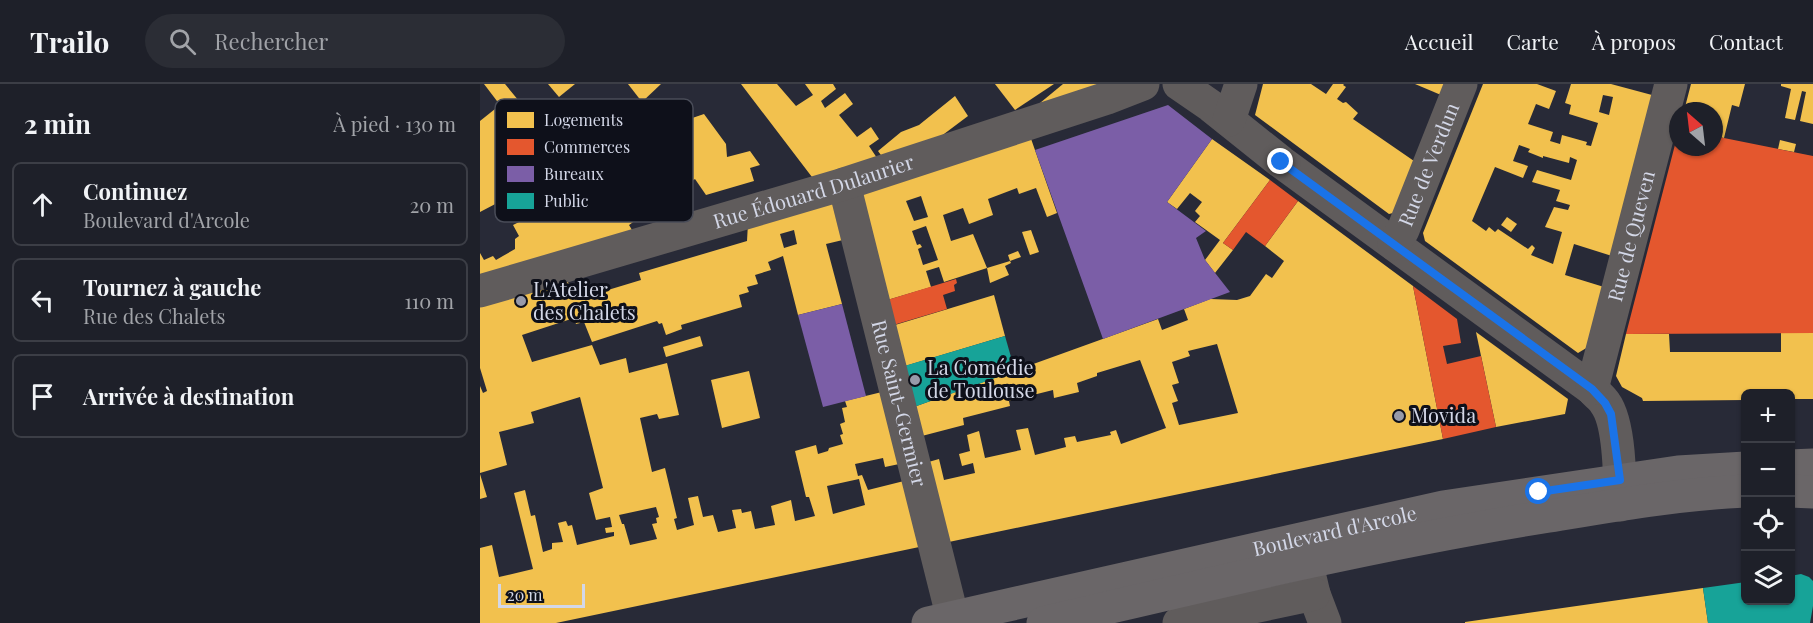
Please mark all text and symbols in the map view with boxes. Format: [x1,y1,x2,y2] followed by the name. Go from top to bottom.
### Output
[145,14,565,68] search box
[30,23,109,60] text: Trailo
[166,25,199,58] icon: search
[214,26,328,56] text: Rechercher
[1405,27,1473,55] text: Accueil
[1506,27,1559,55] text: Carte
[1592,27,1676,55] text: À propos
[1709,27,1783,55] text: Contact
[1391,98,1464,230] street label: Rue de Verdun
[495,99,693,222] legend
[1669,102,1723,156] north arrow
[24,106,91,141] text: 2 min
[544,109,623,130] text: Logements
[333,110,456,137] text: À pied · 130 m
[544,136,630,157] text: Commerces
[710,147,917,234] street label: Rue Édouard Dulaurier
[1267,148,1293,174] route end
[544,163,604,184] text: Bureaux
[1600,167,1660,304] street label: Rue de Queven
[83,176,187,206] text: Continuez
[26,188,59,221] icon: ahead
[544,190,589,211] text: Public
[410,191,454,218] text: 20 m
[83,206,250,233] text: Boulevard d'Arcole
[83,272,261,302] text: Tournez à gauche
[533,275,636,325] place label: L'Atelier des Chalets
[26,284,59,317] icon: left
[404,287,454,314] text: 110 m
[514,294,528,308] marker: L'Atelier des Chalets
[83,302,225,329] text: Rue des Chalets
[866,317,934,489] street label: Rue Saint-Germier
[927,353,1035,403] place label: La Comédie de Toulouse
[908,373,922,387] marker: La Comédie de Toulouse
[26,380,59,413] icon: arrive
[83,381,294,411] text: Arrivée à destination
[1741,389,1795,605] map controls
[1741,389,1795,443] button: +
[1411,401,1476,428] place label: Movida
[1392,409,1406,423] marker: Movida
[1741,443,1795,497] button: −
[1525,478,1551,504] route start
[1741,497,1795,551] button: locate
[1250,498,1419,561] street label: Boulevard d'Arcole
[1741,551,1795,605] button: layers
[498,581,585,608] scale bar
[507,584,542,605] text: 20 m

